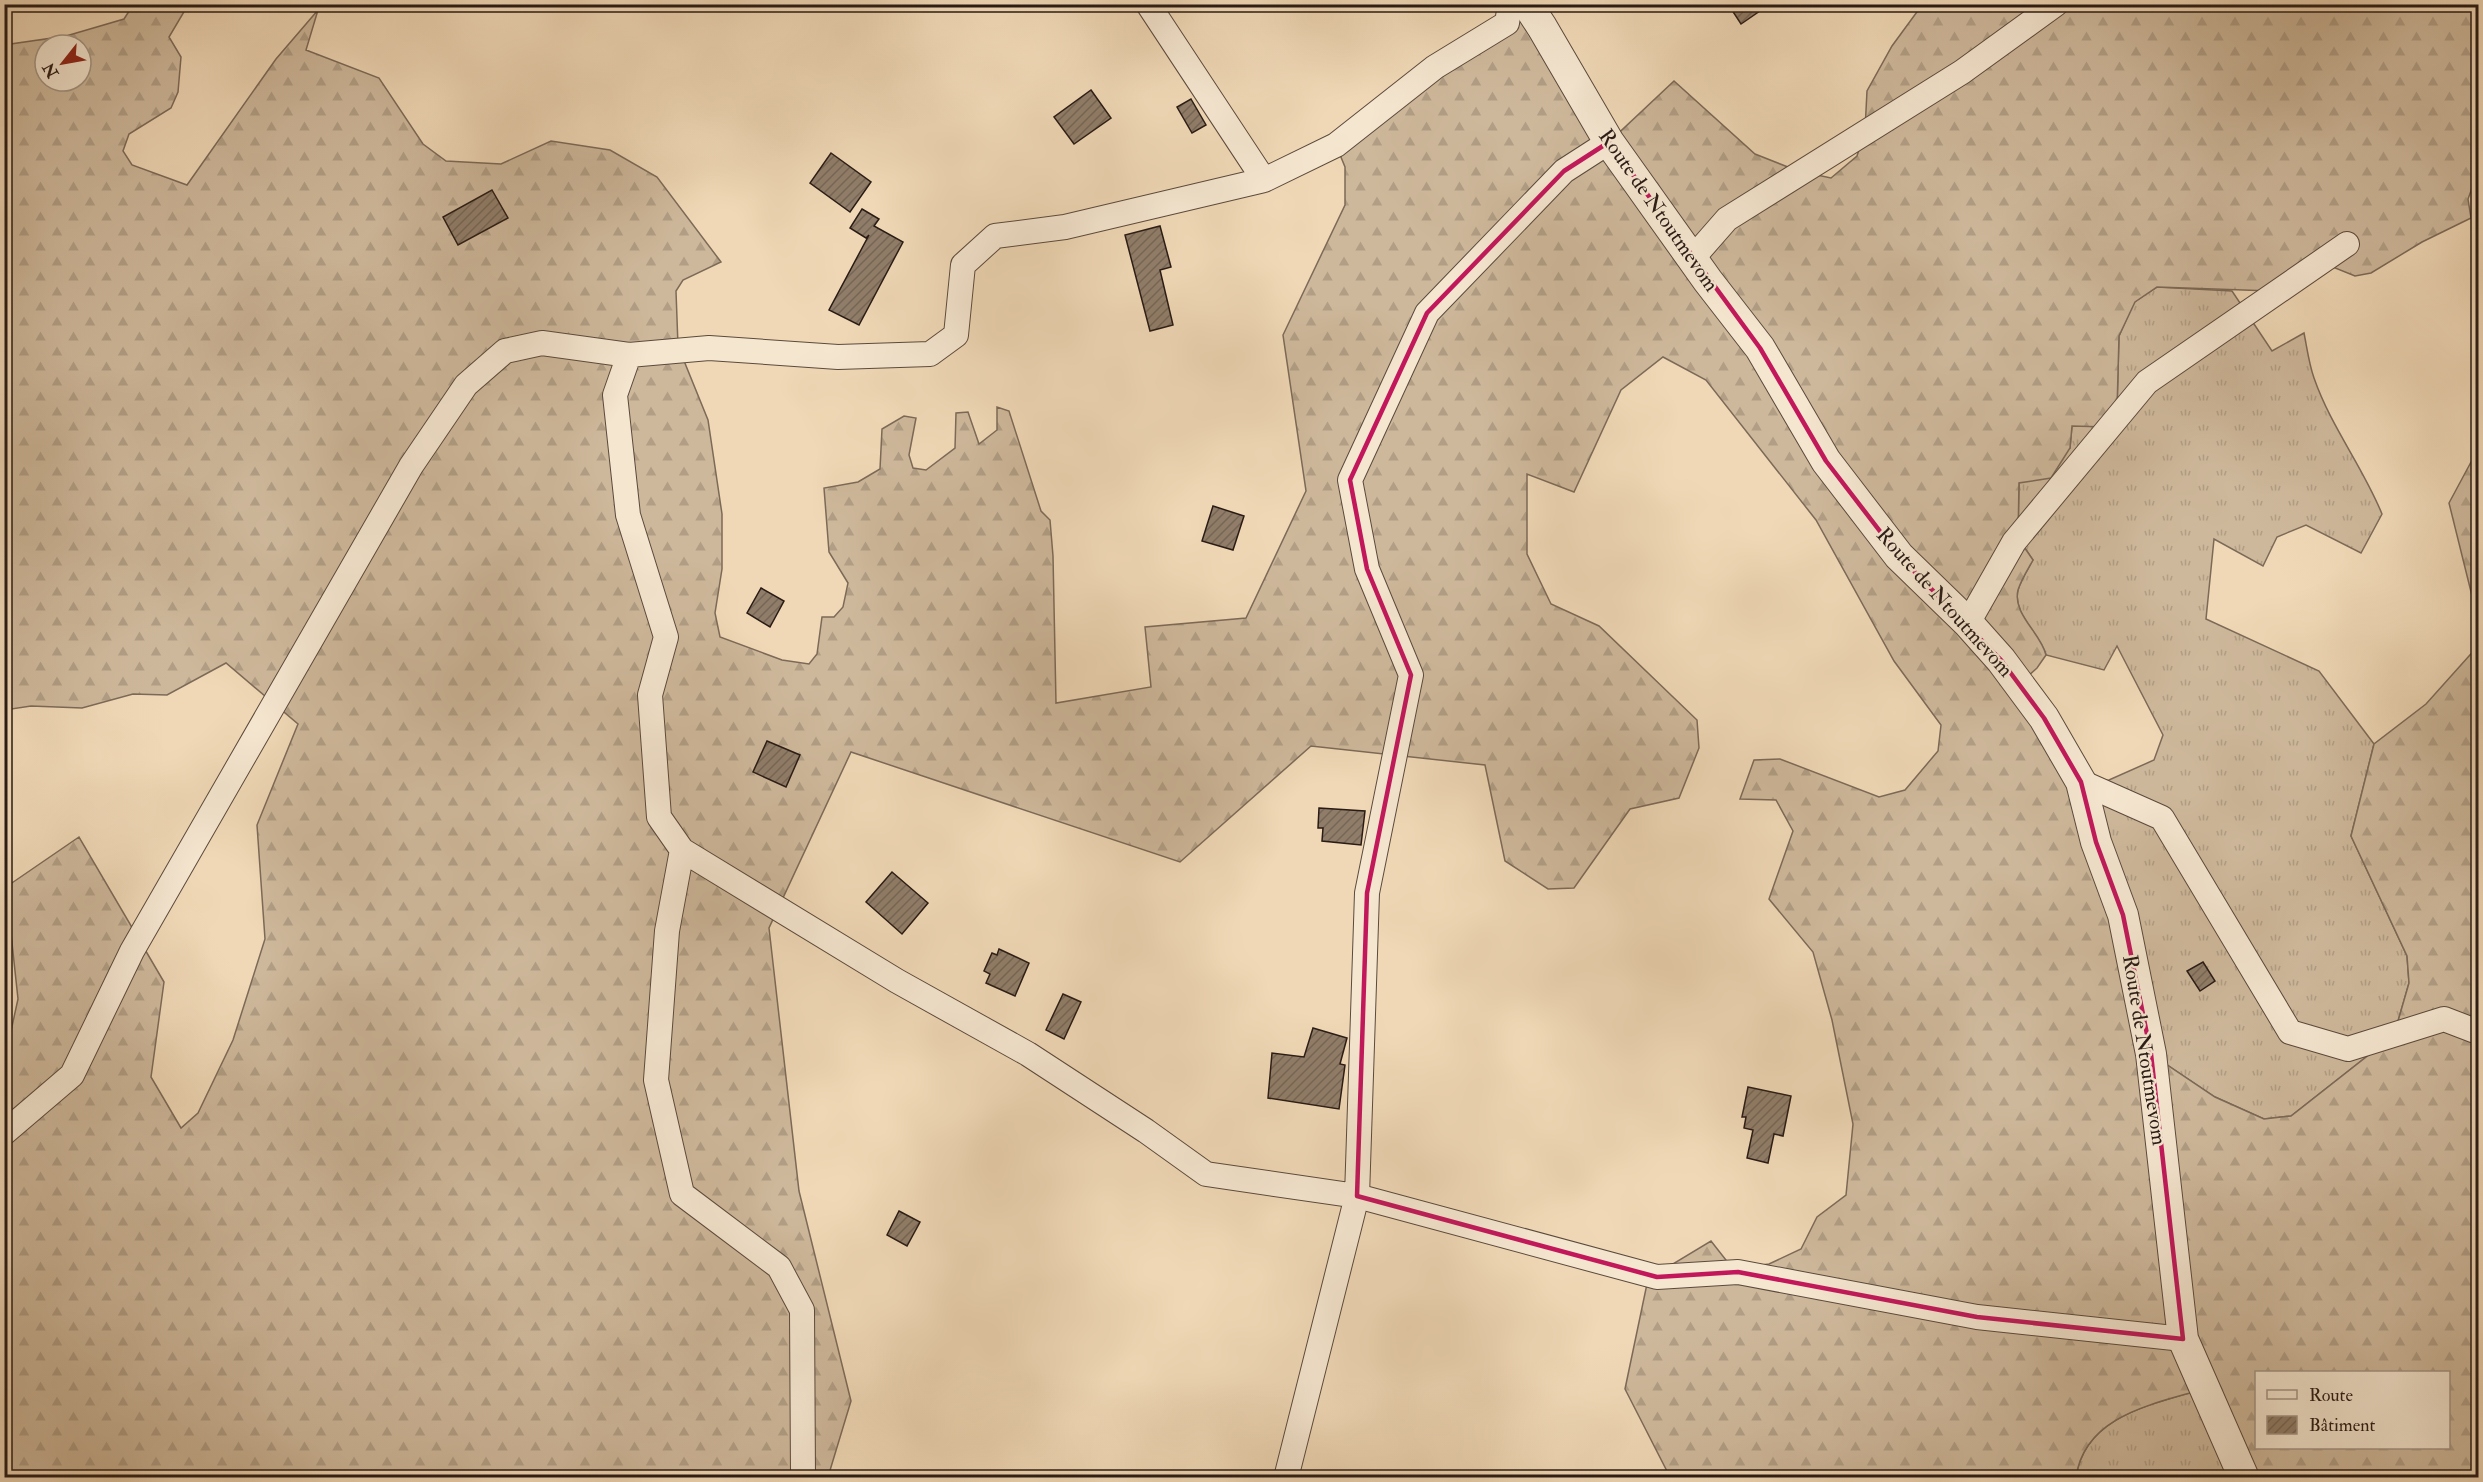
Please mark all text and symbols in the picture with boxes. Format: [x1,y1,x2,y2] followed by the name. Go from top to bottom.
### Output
[33,33,93,93] north arrow
[38,58,64,82] text: N
[1592,124,1725,297] street label: Route de Ntoutmevom
[1870,522,2019,683] street label: Route de Ntoutmevom
[2116,953,2173,1147] street label: Route de Ntoutmevom
[2255,1371,2450,1449] legend
[2309,1384,2353,1407] text: Route
[2309,1414,2375,1437] text: Bâtiment

